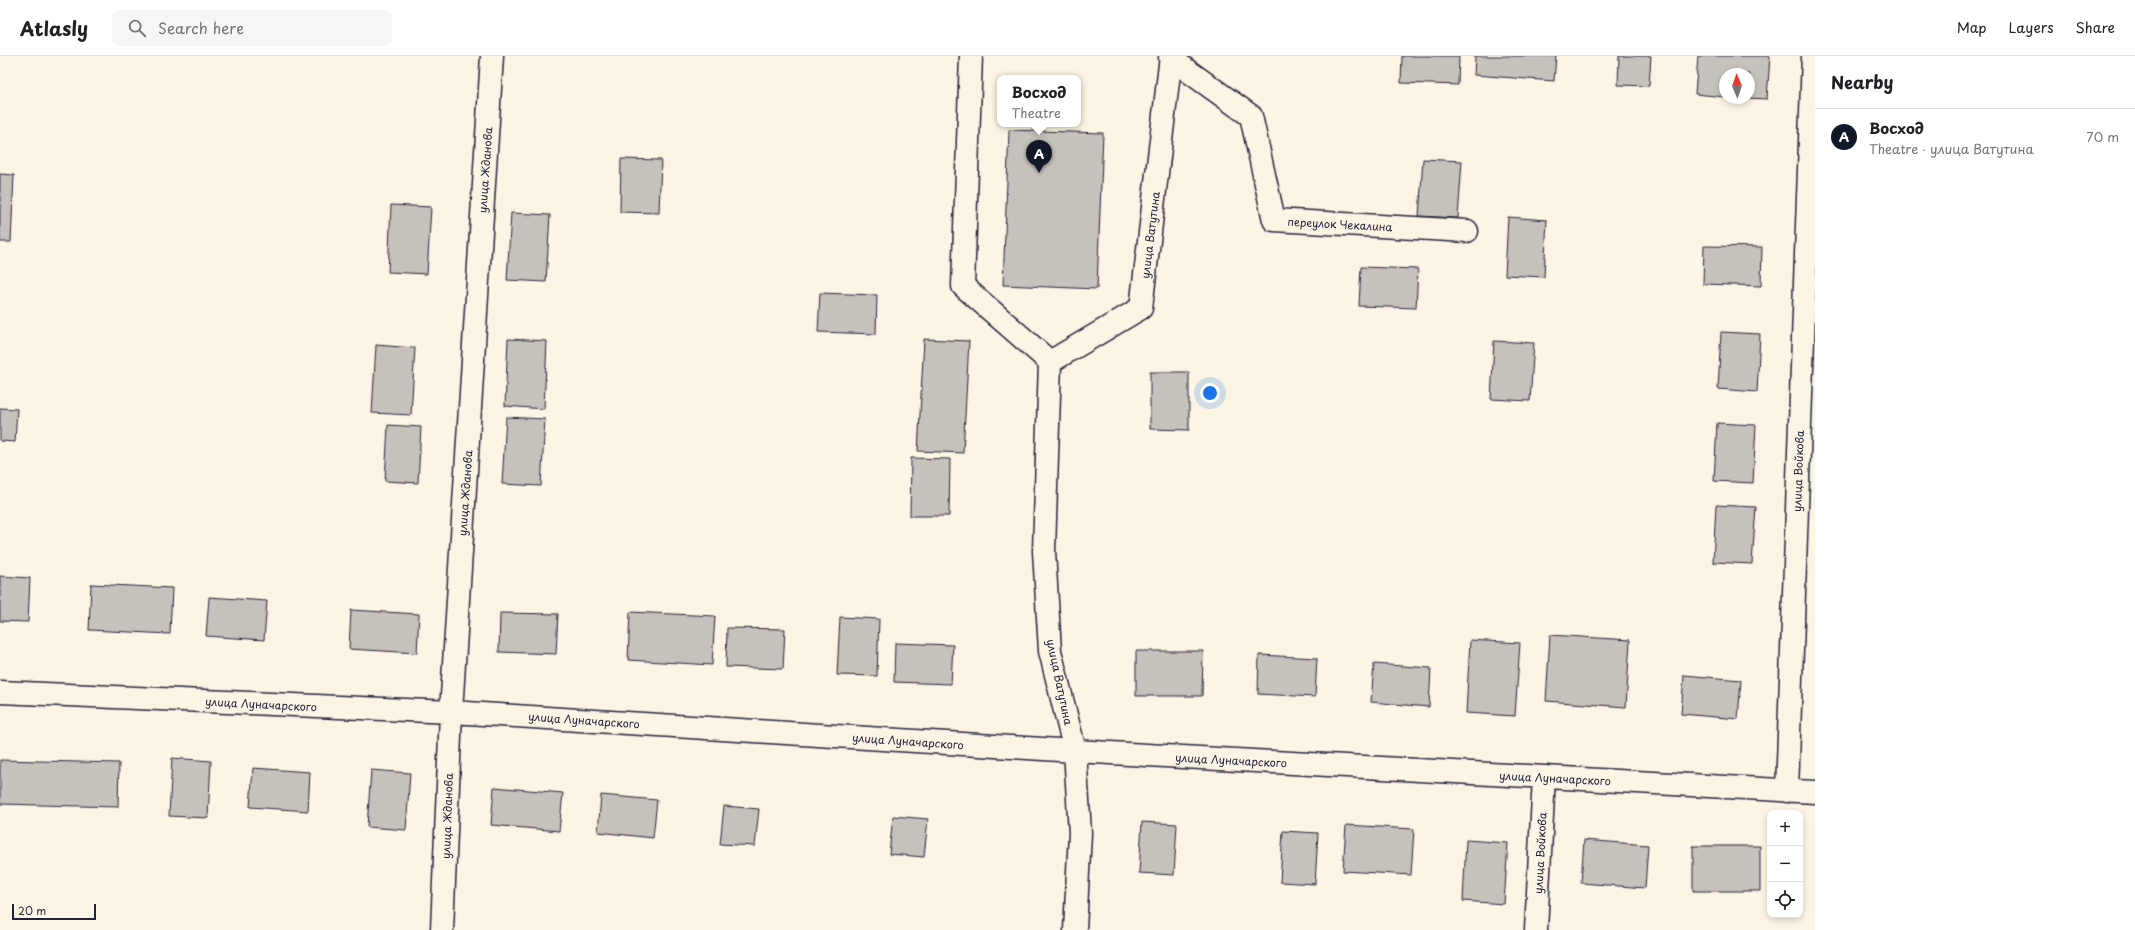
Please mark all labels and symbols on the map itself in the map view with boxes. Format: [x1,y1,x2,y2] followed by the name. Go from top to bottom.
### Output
[1719,68,1755,104] north arrow
[474,126,496,213] street label: улица Жданова
[1026,140,1052,173] pin: A
[1136,190,1164,280] street label: улица Ватутина
[1287,213,1393,235] street label: переулок Чекалина
[1200,383,1220,403] your location
[1788,430,1808,512] street label: улица Войкова
[454,449,476,536] street label: улица Жданова
[1043,637,1077,727] street label: улица Ватутина
[205,693,317,715] street label: улица Луначарского
[528,708,640,732] street label: улица Луначарского
[852,729,964,753] street label: улица Луначарского
[1175,749,1287,771] street label: улица Луначарского
[1499,767,1611,789] street label: улица Луначарского
[437,773,457,859] street label: улица Жданова
[1529,812,1551,894] street label: улица Войкова
[12,902,96,921] scale bar

